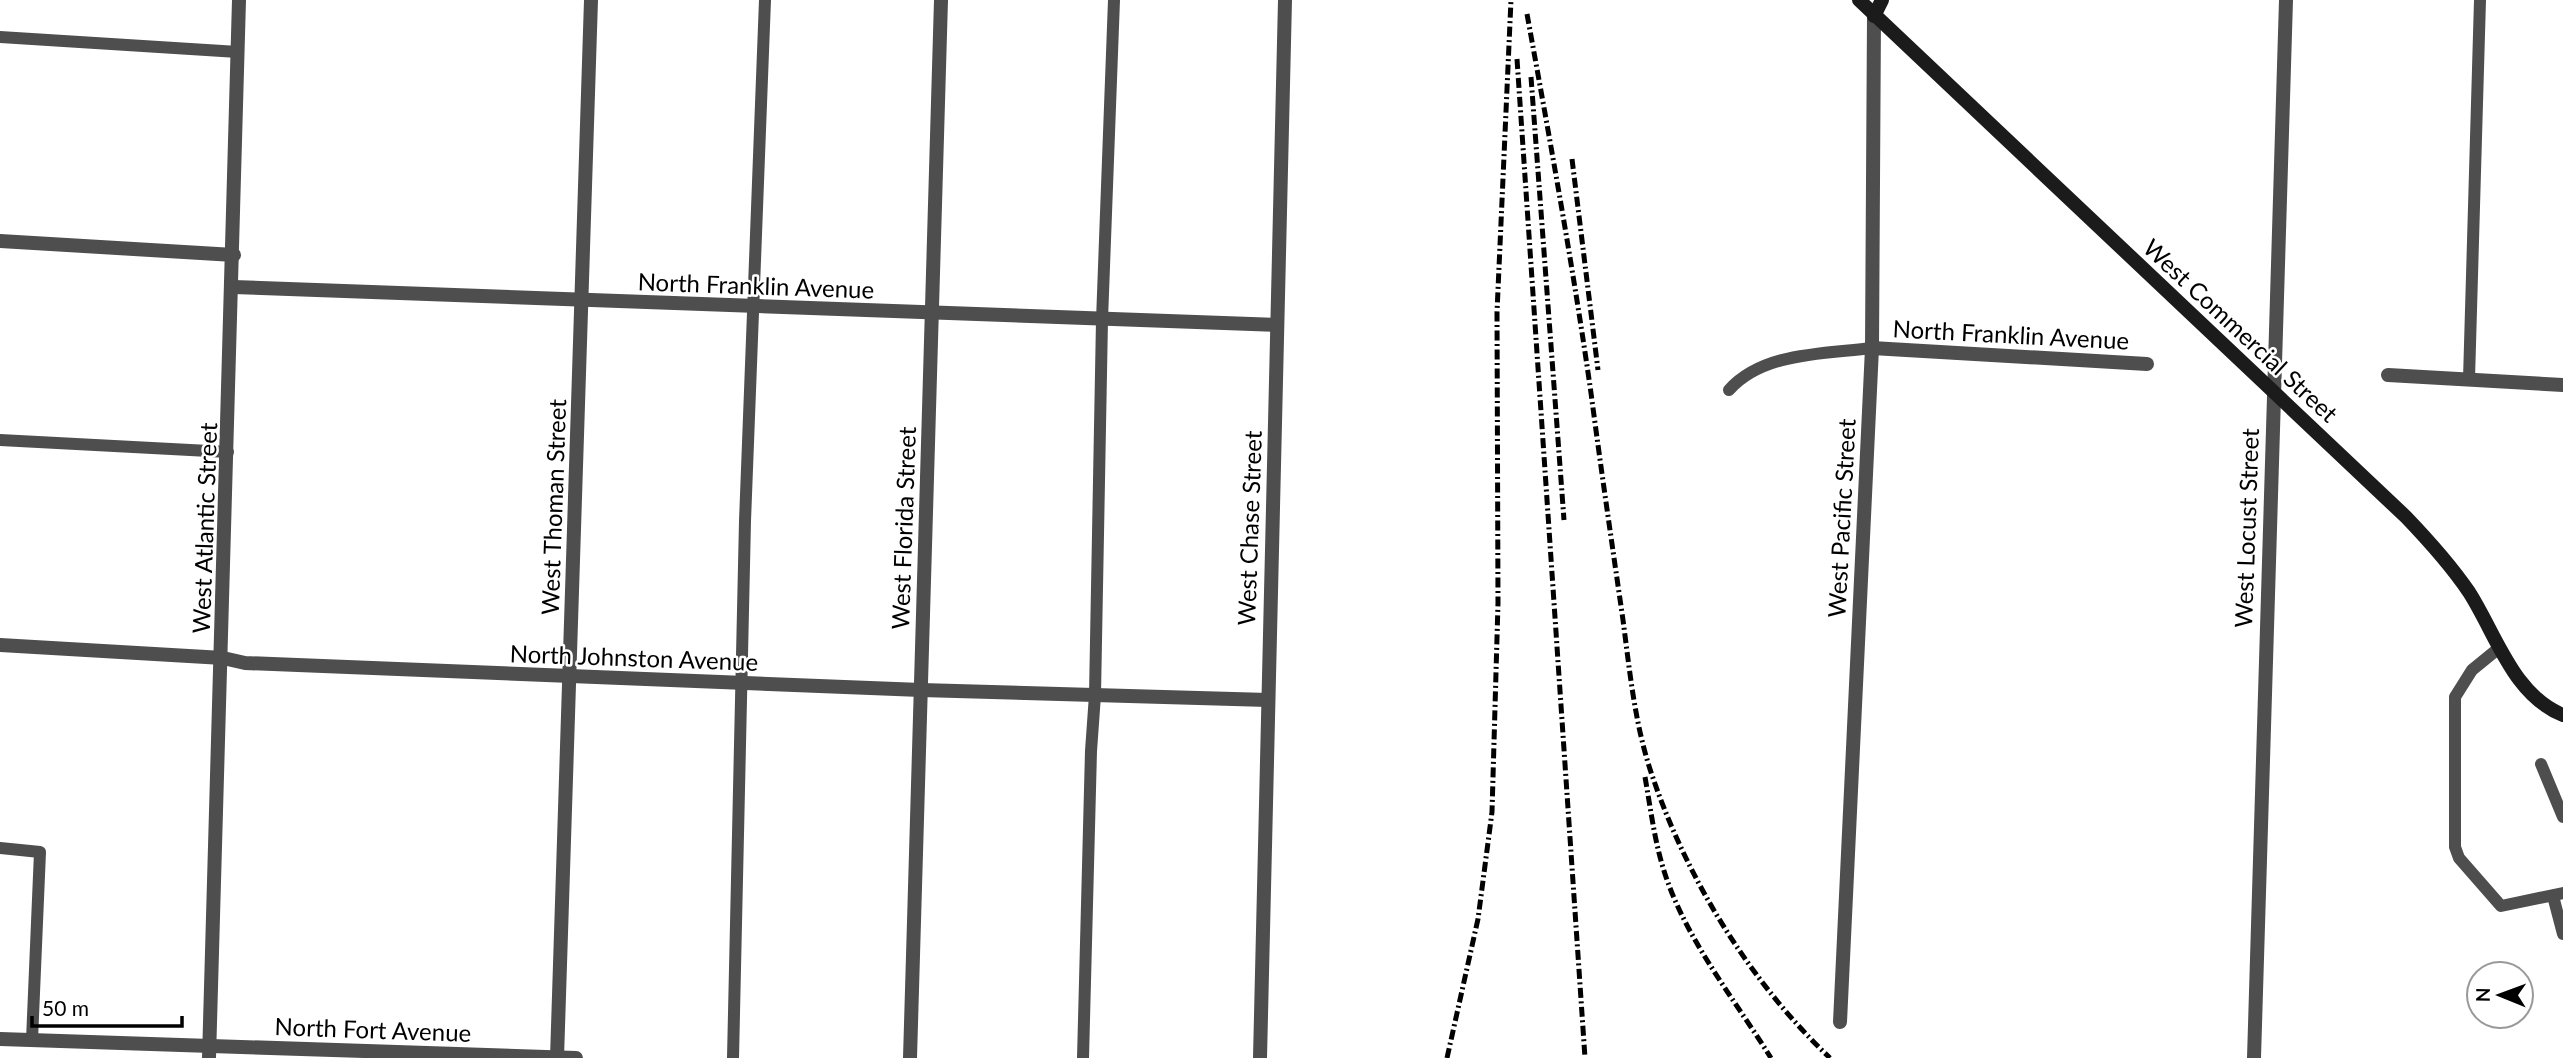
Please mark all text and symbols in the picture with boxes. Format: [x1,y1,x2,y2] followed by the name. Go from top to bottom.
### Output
[2138,232,2345,428] street label: West Commercial Street
[637,266,875,304] street label: North Franklin Avenue
[1892,313,2130,355] street label: North Franklin Avenue
[535,398,571,615] street label: West Thoman Street
[1821,417,1861,618] street label: West Pacific Street
[186,422,222,634] street label: West Atlantic Street
[885,426,921,630] street label: West Florida Street
[2228,427,2264,628] street label: West Locust Street
[1231,430,1267,626] street label: West Chase Street
[509,638,759,676] street label: North Johnston Avenue
[2465,960,2535,1030] north arrow
[32,984,182,1028] scale bar
[2471,987,2494,1002] text: N
[42,995,89,1020] text: 50 m
[274,1011,472,1047] street label: North Fort Avenue

